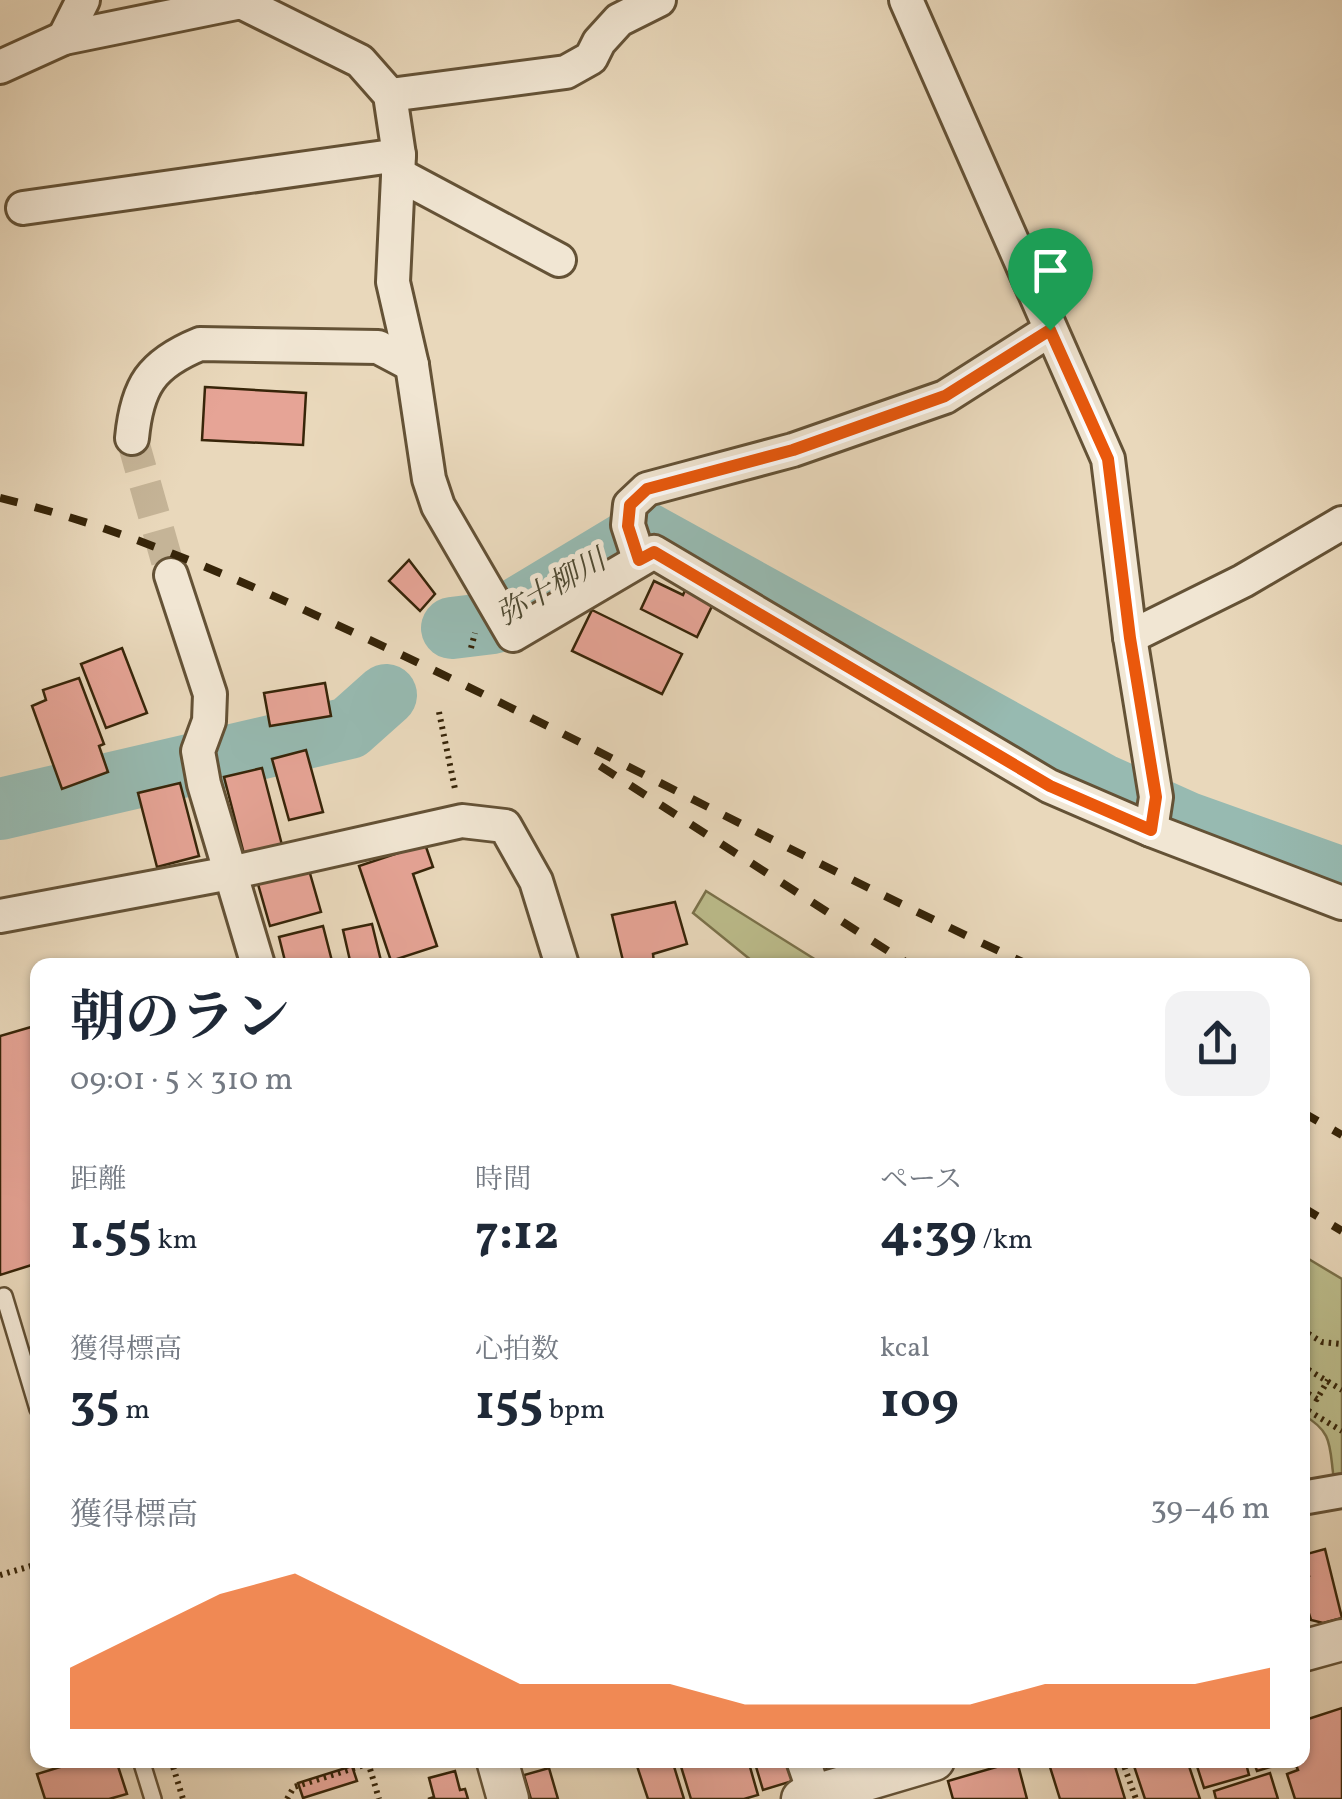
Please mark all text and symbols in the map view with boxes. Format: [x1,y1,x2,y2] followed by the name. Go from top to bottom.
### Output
[1008,228,1093,331] pin
[1023,243,1078,298] icon: arrive
[490,539,617,637] water label: 弥十柳川
[70,983,290,1059] text: 朝のラン
[1165,991,1270,1096] button: share
[70,1059,293,1103] text: 09:01 · 5 × 310 m
[70,1161,126,1200] text: 距離
[475,1161,531,1200] text: 時間
[880,1161,963,1200] text: ペース
[70,1200,152,1270] text: 1.55
[475,1200,559,1270] text: 7:12
[880,1200,977,1270] text: 4:39
[152,1221,198,1260] text: km
[977,1221,1033,1260] text: /km
[880,1329,930,1368] text: kcal
[70,1331,182,1370] text: 獲得標高
[475,1331,559,1370] text: 心拍数
[880,1368,959,1438] text: 109
[70,1370,120,1440] text: 35
[475,1370,543,1440] text: 155
[120,1391,150,1430] text: m
[543,1391,605,1430] text: bpm
[1150,1488,1270,1532] text: 39–46 m
[70,1495,198,1539] text: 獲得標高

